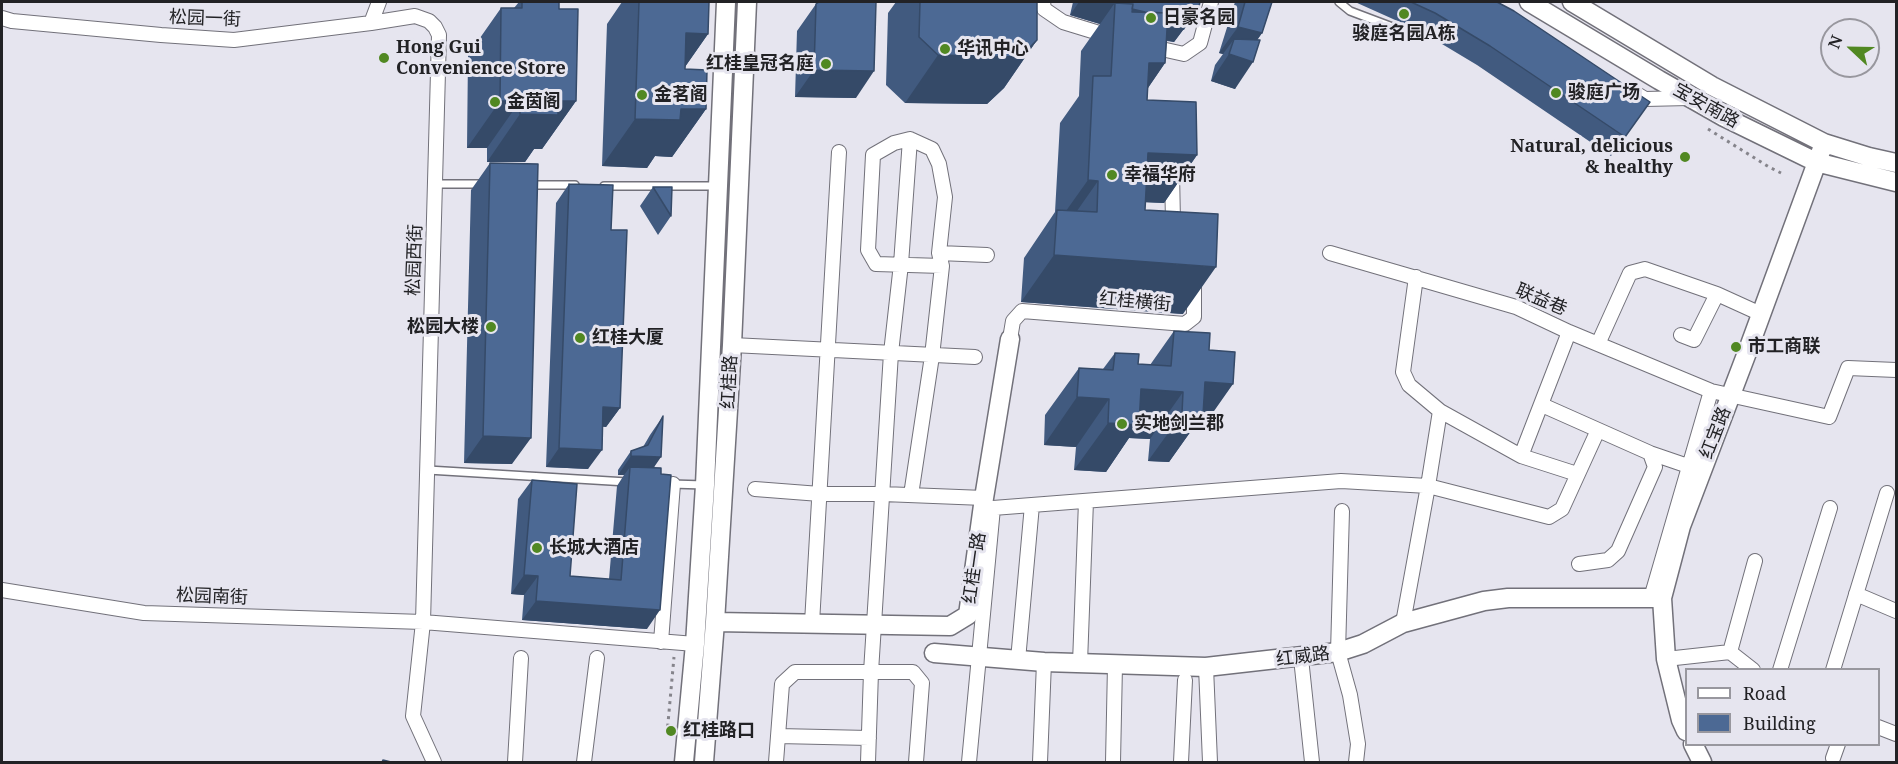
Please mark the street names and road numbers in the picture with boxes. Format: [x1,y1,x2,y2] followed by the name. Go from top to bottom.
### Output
[169,7,241,31] street label: 松园一街
[1669,79,1743,133] street label: 宝安南路
[403,224,427,296] street label: 松园西街
[1512,280,1570,320] street label: 联益巷
[1098,288,1172,316] street label: 红桂横街
[718,354,742,410] street label: 红桂路
[1696,404,1736,462] street label: 红宝路
[959,531,991,605] street label: 红桂一路
[176,585,248,609] street label: 松园南街
[1275,643,1331,671] street label: 红威路

